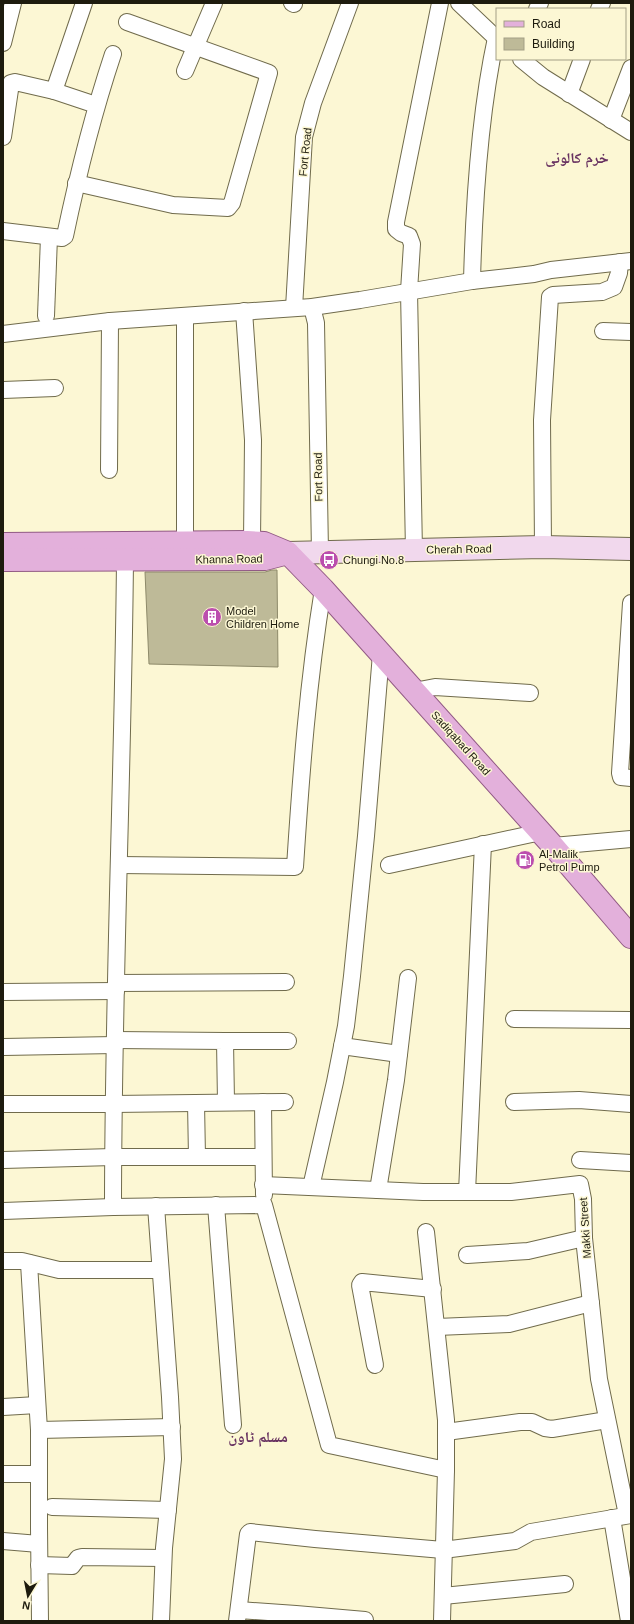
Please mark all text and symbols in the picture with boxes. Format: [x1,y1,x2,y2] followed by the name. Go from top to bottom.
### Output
[496,8,626,60] legend
[532,17,561,31] text: Road
[532,37,575,51] text: Building
[296,127,314,177] street label: Fort Road
[545,149,609,168] district label: خرم کالونی
[312,452,324,502] street label: Fort Road
[426,542,492,556] street label: Cherah Road
[318,549,340,571] bus stop icon: Chungi No.8
[195,552,263,566] street label: Khanna Road
[343,554,404,566] place label: Chungi No.8
[226,605,299,630] place label: Model Children Home
[201,606,223,628] building icon: Model Children Home
[429,709,493,777] street label: Sadiqabad Road
[539,848,600,873] place label: Al-Malik Petrol Pump
[514,849,536,871] fuel station icon: Al-Malik Petrol Pump
[577,1197,593,1259] street label: Makki Street
[228,1428,288,1447] district label: مسلم ٹاون
[8,1576,48,1616] north arrow
[21,1599,31,1612] text: N

